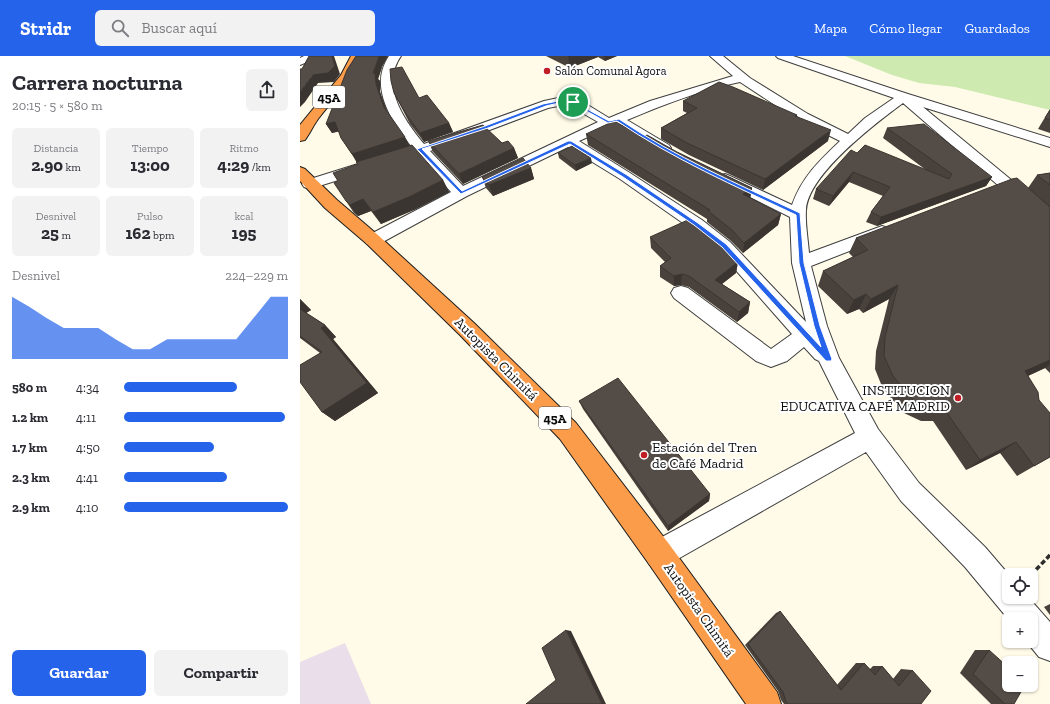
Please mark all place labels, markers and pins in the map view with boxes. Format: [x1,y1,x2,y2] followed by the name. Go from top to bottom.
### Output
[555,64,667,78] place label: Salón Comunal Agora
[542,66,552,76] marker: Salón Comunal Agora
[556,85,590,119] pin
[780,382,950,415] place label: INSTITUCION EDUCATIVA CAFÉ MADRID
[953,393,963,403] marker: INSTITUCION EDUCATIVA CAFÉ MADRID
[652,439,757,472] place label: Estación del Tren de Café Madrid
[639,450,649,460] marker: Estación del Tren de Café Madrid

